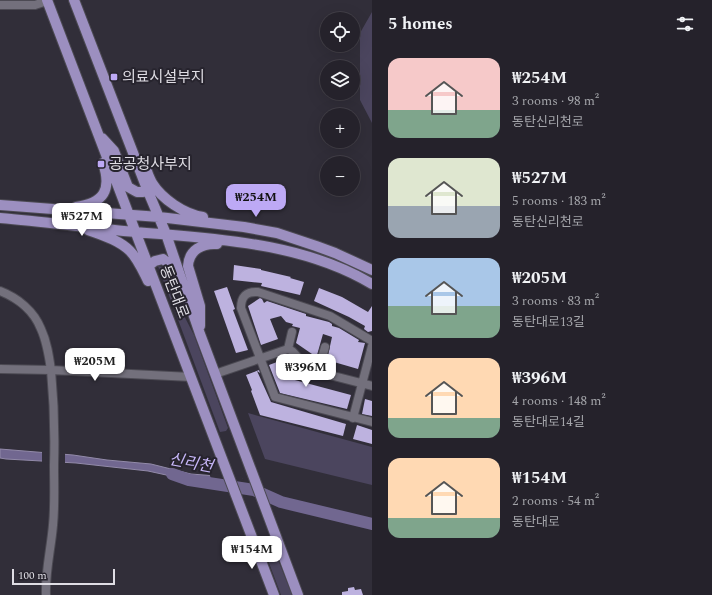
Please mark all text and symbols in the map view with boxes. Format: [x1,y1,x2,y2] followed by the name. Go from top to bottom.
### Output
[388,11,453,37] text: 5 homes
[320,12,360,196] map controls
[320,12,360,52] button: locate
[674,13,696,35] icon: filters
[320,60,360,100] button: layers
[512,65,567,91] text: ₩254M
[122,66,205,89] place label: 의료시설부지
[109,72,119,82] marker: 의료시설부지
[420,74,468,122] icon: home
[512,91,599,111] text: 3 rooms · 98 m²
[320,108,360,148] button: +
[512,112,584,132] text: 동탄신리천로
[109,153,192,176] place label: 공공청사부지
[320,156,360,196] button: −
[96,159,106,169] marker: 공공청사부지
[512,165,567,191] text: ₩527M
[420,174,468,222] icon: home
[228,184,284,218] pin: ₩254M
[235,187,277,207] text: ₩254M
[512,191,606,211] text: 5 rooms · 183 m²
[54,203,110,237] pin: ₩527M
[61,206,103,226] text: ₩527M
[512,212,584,232] text: 동탄신리천로
[153,262,195,322] street label: 동탄대로
[512,265,567,291] text: ₩205M
[420,274,468,322] icon: home
[512,291,599,311] text: 3 rooms · 83 m²
[512,312,585,332] text: 동탄대로13길
[67,348,123,382] pin: ₩205M
[74,351,116,371] text: ₩205M
[278,354,334,388] pin: ₩396M
[285,357,327,377] text: ₩396M
[512,365,567,391] text: ₩396M
[420,374,468,422] icon: home
[512,391,606,411] text: 4 rooms · 148 m²
[512,412,585,432] text: 동탄대로14길
[167,447,217,479] water label: 신리천
[512,465,567,491] text: ₩154M
[420,474,468,522] icon: home
[512,491,599,511] text: 2 rooms · 54 m²
[512,512,560,532] text: 동탄대로
[224,536,280,570] pin: ₩154M
[231,539,273,559] text: ₩154M
[12,567,115,586] scale bar
[18,567,47,584] text: 100 m

